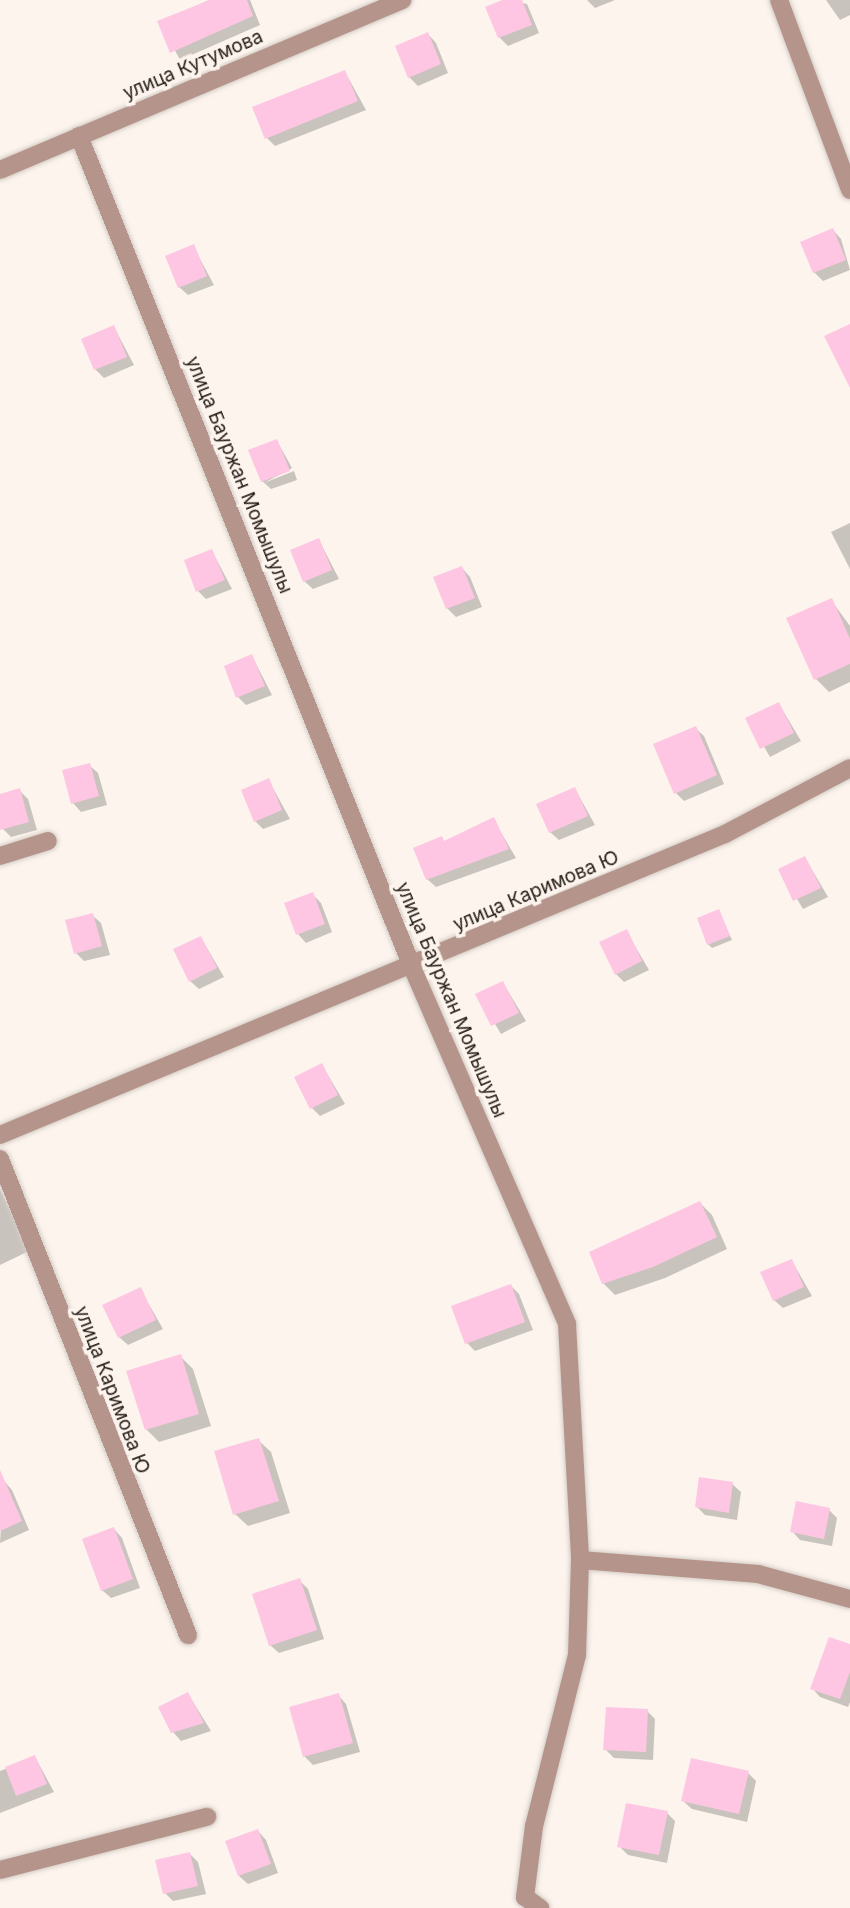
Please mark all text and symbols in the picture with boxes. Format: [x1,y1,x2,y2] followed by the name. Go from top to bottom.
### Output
[120,25,266,105] street label: улица Кутумова
[181,353,297,597] street label: улица Бауржан Момышулы
[450,846,622,936] street label: улица Каримова Ю
[391,879,511,1121] street label: улица Бауржан Момышулы
[70,1303,154,1477] street label: улица Каримова Ю

